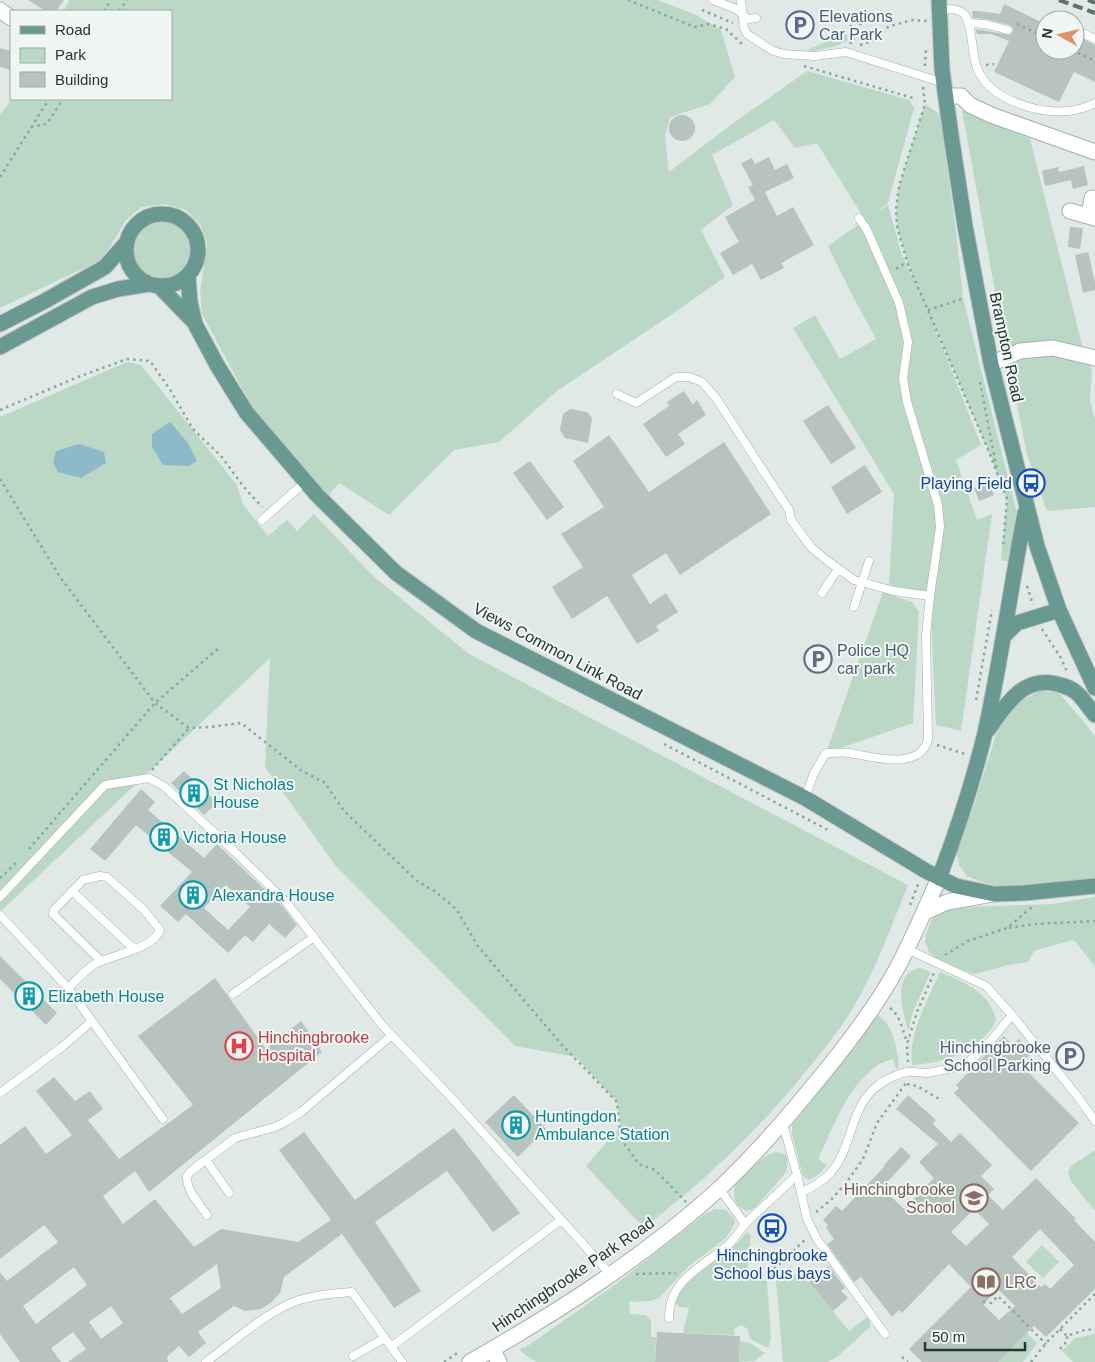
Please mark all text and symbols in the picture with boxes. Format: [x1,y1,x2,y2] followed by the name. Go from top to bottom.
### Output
[819,8,893,43] place label: Elevations Car Park
[10,10,172,100] legend
[785,10,815,40] parking icon: Elevations Car Park
[1035,10,1085,60] north arrow
[55,21,91,38] text: Road
[1038,27,1056,39] text: N
[55,46,86,63] text: Park
[55,71,108,88] text: Building
[987,291,1026,404] street label: Brampton Road
[1016,468,1046,498] bus stop icon: Playing Field
[920,475,1012,492] place label: Playing Field
[471,600,645,703] street label: Views Common Link Road
[837,642,909,677] place label: Police HQ car park
[803,644,833,674] parking icon: Police HQ car park
[213,776,294,811] place label: St Nicholas House
[179,778,209,808] building icon: St Nicholas House
[149,822,179,852] building icon: Victoria House
[183,829,287,846] place label: Victoria House
[178,880,208,910] building icon: Alexandra House
[212,887,335,904] place label: Alexandra House
[14,981,44,1011] building icon: Elizabeth House
[48,988,165,1005] place label: Elizabeth House
[258,1029,369,1064] place label: Hinchingbrooke Hospital
[224,1031,254,1061] hospital icon: Hinchingbrooke Hospital
[940,1039,1051,1074] place label: Hinchingbrooke School Parking
[1055,1041,1085,1071] parking icon: Hinchingbrooke School Parking
[535,1108,669,1143] place label: Huntingdon Ambulance Station
[501,1110,531,1140] building icon: Huntingdon Ambulance Station
[844,1181,955,1216] place label: Hinchingbrooke School
[959,1183,989,1213] school or university icon: Hinchingbrooke School
[757,1213,787,1243] bus stop icon: Hinchingbrooke School bus bays
[489,1214,657,1335] street label: Hinchingbrooke Park Road
[713,1247,831,1282] place label: Hinchingbrooke School bus bays
[971,1267,1001,1297] library icon: LRC
[1005,1274,1037,1291] place label: LRC
[925,1320,1025,1352] scale bar
[932,1328,965,1345] text: 50 m

